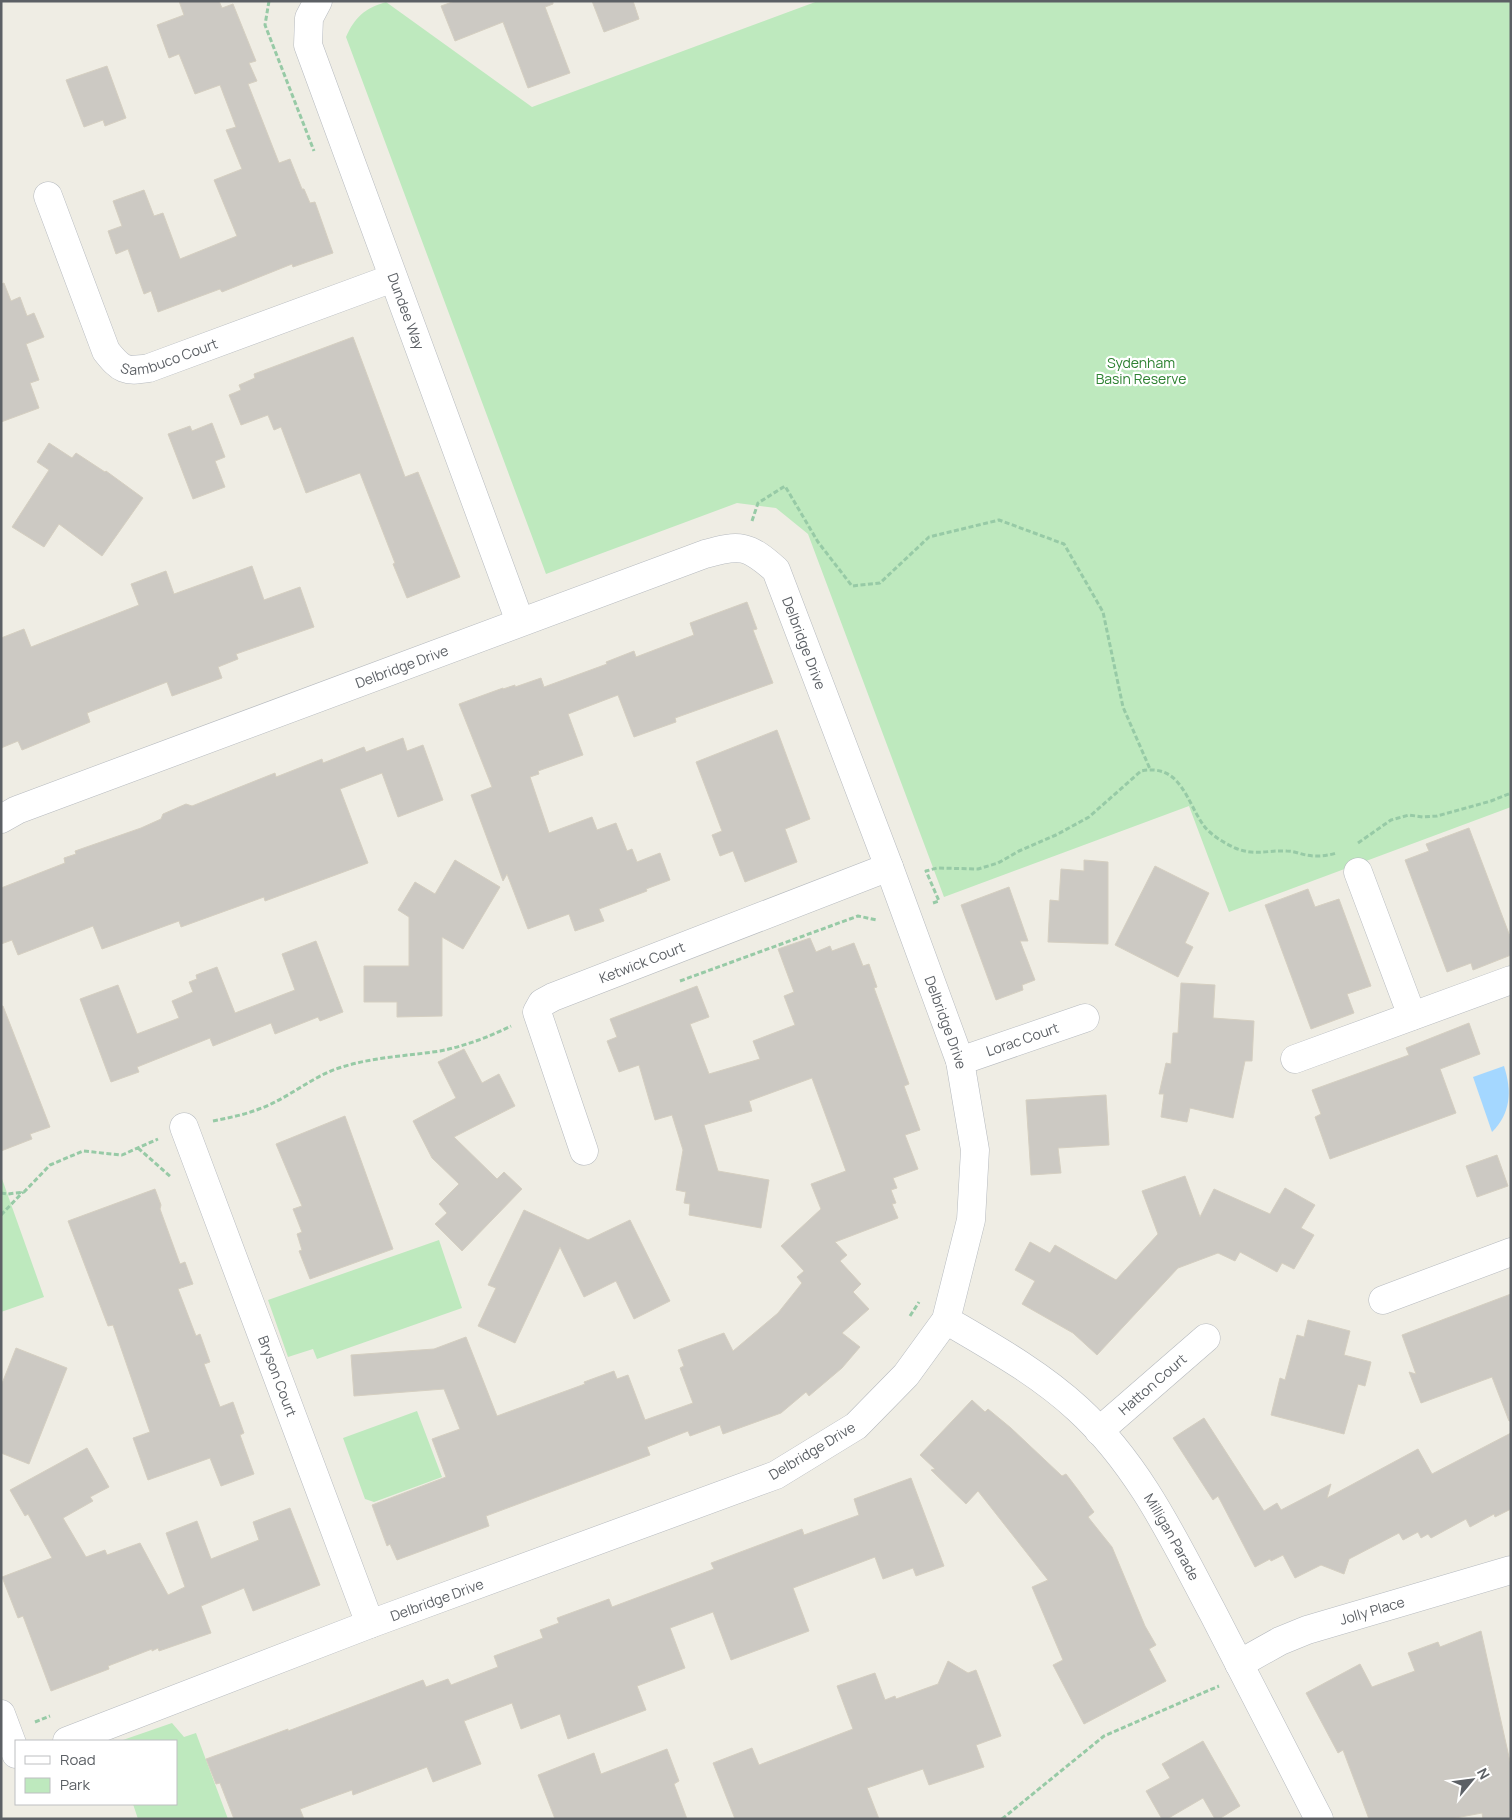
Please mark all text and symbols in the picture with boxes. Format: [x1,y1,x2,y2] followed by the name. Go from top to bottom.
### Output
[383,270,429,353] street label: Dundee Way
[118,333,221,379] street label: Sambuco Court
[1096,353,1186,388] park label: Sydenham Basin Reserve
[778,594,831,692] street label: Delbridge Drive
[353,640,451,692] street label: Delbridge Drive
[596,937,688,987] street label: Ketwick Court
[921,973,971,1070] street label: Delbridge Drive
[983,1018,1062,1060] street label: Lorac Court
[254,1333,302,1419] street label: Bryson Court
[1114,1349,1191,1419] street label: Hatton Court
[765,1417,859,1484] street label: Delbridge Drive
[1140,1490,1204,1584] street label: Milligan Parade
[388,1574,486,1625] street label: Delbridge Drive
[1337,1592,1407,1629] street label: Jolly Place
[15,1740,178,1805] legend
[60,1749,96,1770] text: Road
[1447,1755,1497,1805] north arrow
[1473,1764,1495,1782] text: N
[60,1774,90,1795] text: Park

